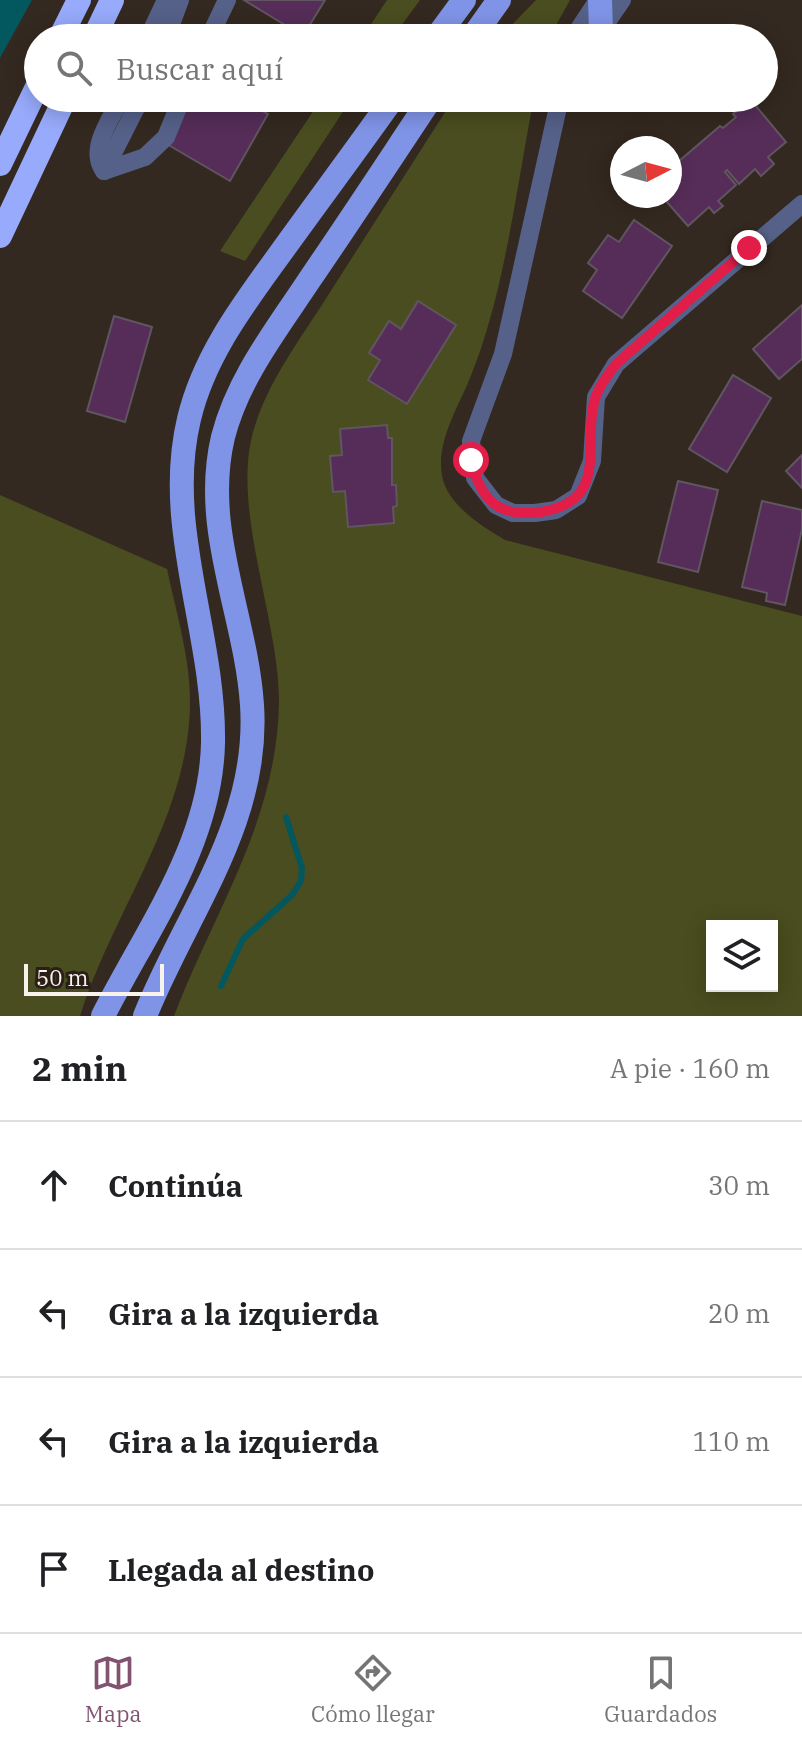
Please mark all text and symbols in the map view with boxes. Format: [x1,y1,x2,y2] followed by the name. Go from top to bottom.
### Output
[24,24,778,112] search box
[52,46,96,90] icon: search
[116,49,283,88] text: Buscar aquí
[610,136,682,208] north arrow
[731,230,767,266] route end
[453,442,489,478] route start
[706,920,778,992] map controls
[706,920,778,992] button: layers
[24,960,164,996] scale bar
[36,963,88,992] text: 50 m
[32,1046,127,1090] text: 2 min
[610,1051,770,1085] text: A pie · 160 m
[32,1163,76,1207] icon: ahead
[108,1166,243,1205] text: Continúa
[708,1168,770,1202] text: 30 m
[32,1291,76,1335] icon: left
[108,1294,379,1333] text: Gira a la izquierda
[708,1296,770,1330] text: 20 m
[32,1419,76,1463] icon: left
[108,1422,379,1461] text: Gira a la izquierda
[692,1424,770,1458] text: 110 m
[32,1547,76,1591] icon: arrive
[108,1550,374,1589] text: Llegada al destino
[85,1651,142,1728] tab: Mapa
[311,1651,435,1728] tab: Cómo llegar
[604,1651,717,1728] tab: Guardados

